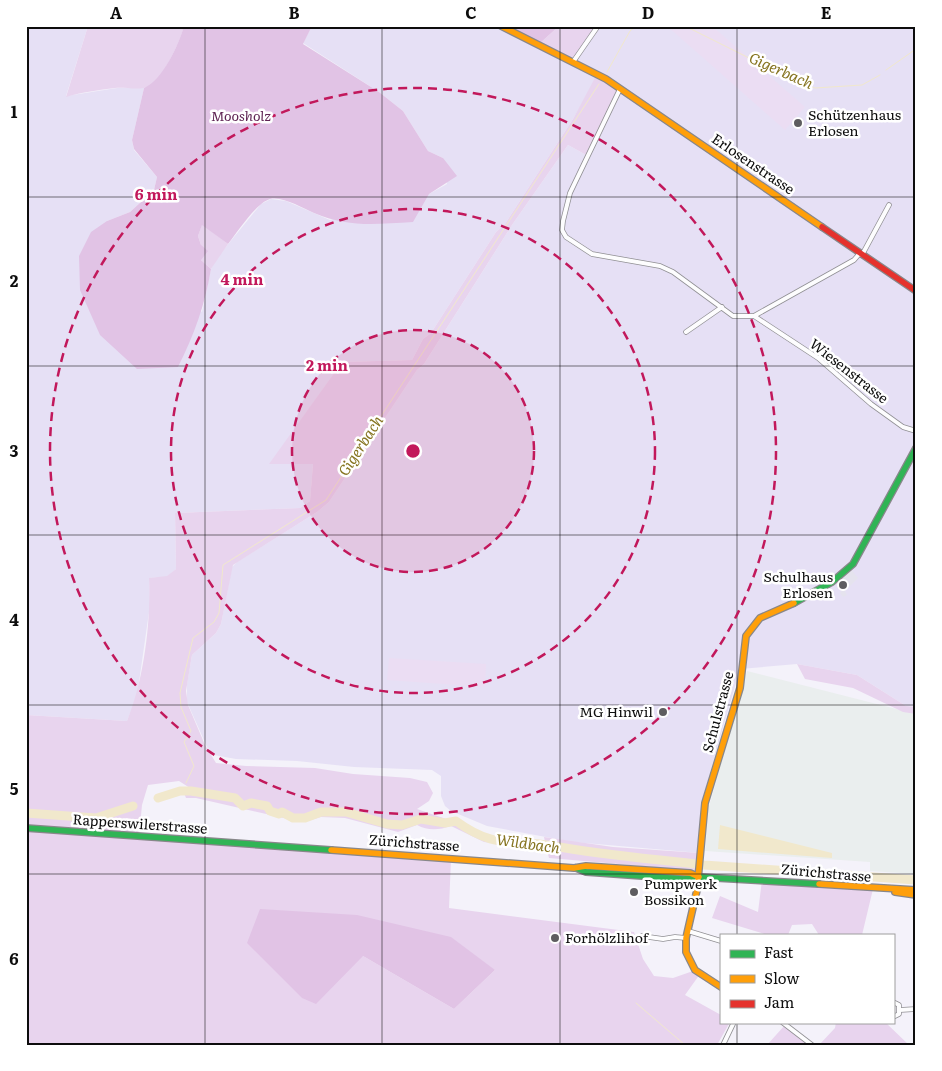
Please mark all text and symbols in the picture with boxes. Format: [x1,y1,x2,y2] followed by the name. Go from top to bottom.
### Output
[110,0,122,24] text: A
[288,0,300,24] text: B
[465,0,477,24] text: C
[642,0,654,24] text: D
[821,0,832,24] text: E
[746,45,818,94] water label: Gigerbach
[11,99,18,123] text: 1
[808,104,901,140] place label: Schützenhaus Erlosen
[211,105,271,125] park label: Moosholz
[792,117,804,129] marker: Schützenhaus Erlosen
[708,128,799,198] street label: Erlosenstrasse
[135,182,178,205] text: 6 min
[221,267,264,290] text: 4 min
[10,268,19,292] text: 2
[806,333,893,407] street label: Wiesenstrasse
[306,353,349,376] text: 2 min
[332,410,388,480] water label: Gigerbach
[10,438,19,462] text: 3
[404,442,422,460] centre of rings
[764,566,833,602] place label: Schulhaus Erlosen
[837,579,849,591] marker: Schulhaus Erlosen
[9,607,19,631] text: 4
[697,669,737,755] street label: Schulstrasse
[579,701,653,721] place label: MG Hinwil
[657,706,669,718] marker: MG Hinwil
[10,776,19,800] text: 5
[72,808,208,838] street label: Rapperswilerstrasse
[495,827,562,858] water label: Wildbach
[368,829,460,855] street label: Zürichstrasse
[780,858,872,886] street label: Zürichstrasse
[644,873,718,909] place label: Pumpwerk Bossikon
[628,886,640,898] marker: Pumpwerk Bossikon
[565,927,650,947] place label: Forhölzlihof
[549,932,561,944] marker: Forhölzlihof
[720,934,894,1024] legend
[764,940,793,963] text: Fast
[9,946,19,970] text: 6
[764,966,799,989] text: Slow
[764,990,795,1013] text: Jam

